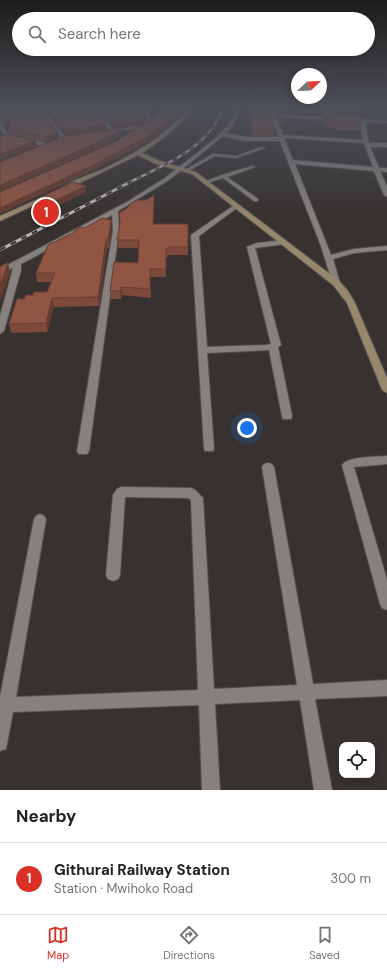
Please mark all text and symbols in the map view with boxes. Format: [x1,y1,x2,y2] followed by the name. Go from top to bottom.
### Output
[12,12,375,56] search box
[26,23,48,45] icon: search
[58,24,141,44] text: Search here
[291,68,327,104] north arrow
[33,197,59,227] pin: 1
[237,418,257,438] your location
[339,742,375,778] map controls
[339,742,375,778] button: locate
[16,805,76,827] text: Nearby
[54,860,230,880] text: Githurai Railway Station
[27,870,31,887] text: 1
[330,870,371,887] text: 300 m
[54,880,193,897] text: Station · Mwihoko Road
[47,924,69,962] tab: Map
[163,924,215,962] tab: Directions
[309,924,340,962] tab: Saved

